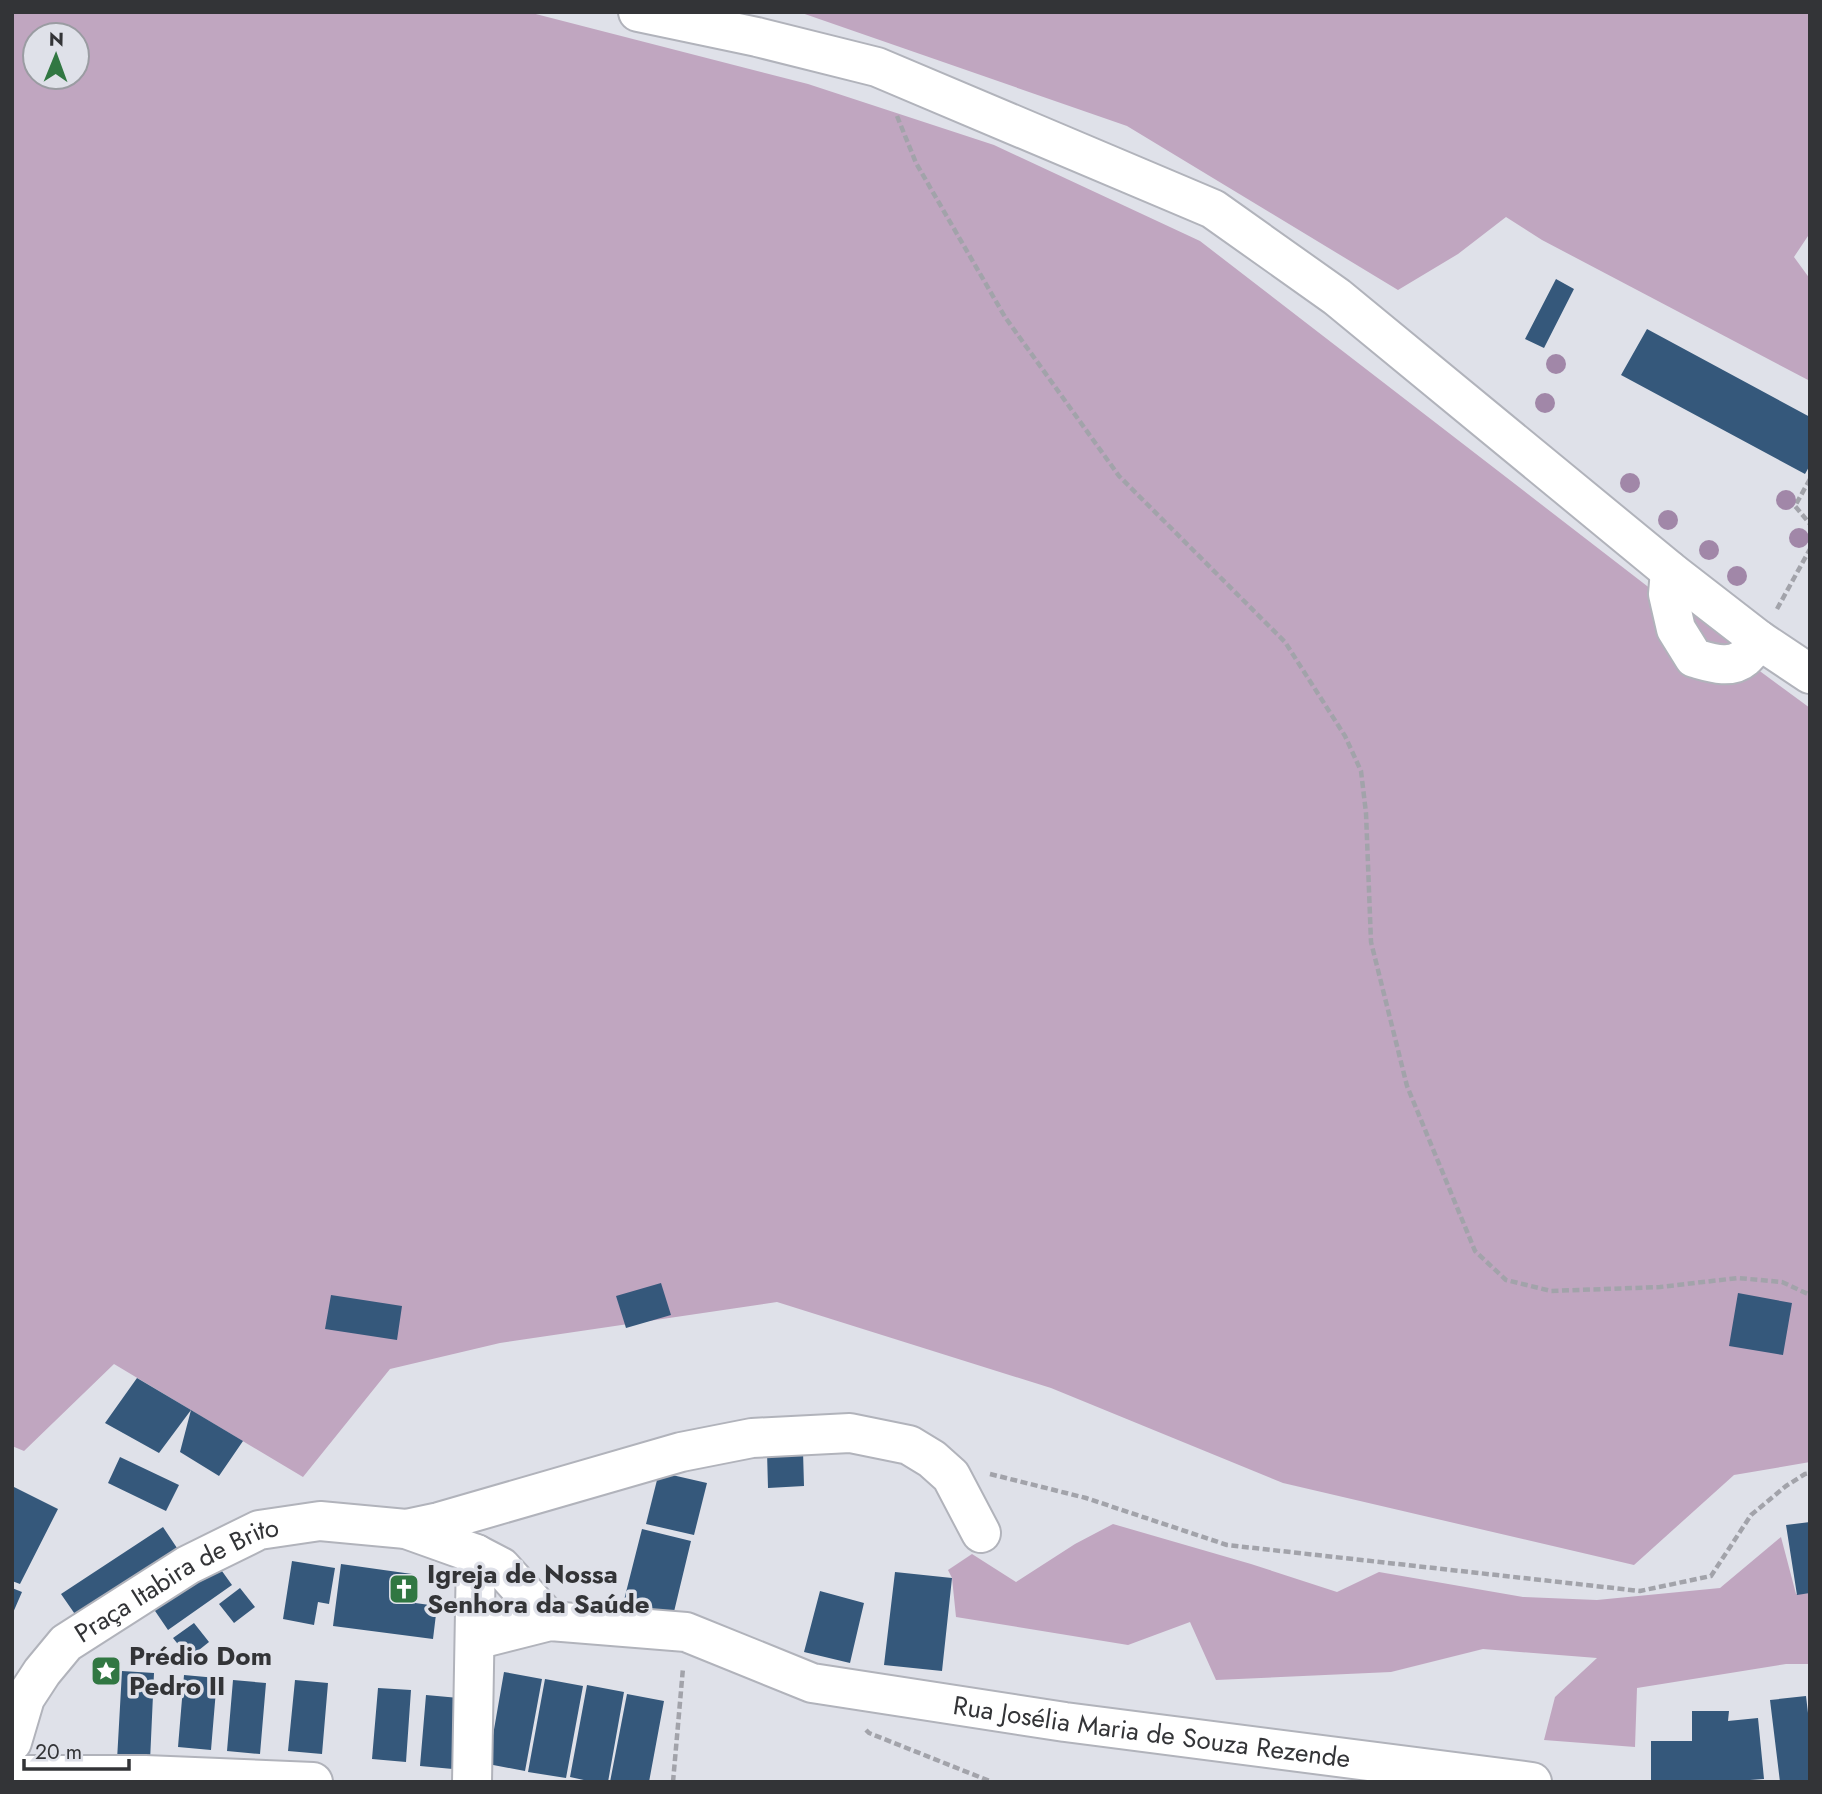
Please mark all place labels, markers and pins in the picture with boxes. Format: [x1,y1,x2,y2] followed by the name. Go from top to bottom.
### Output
[427,1555,650,1623] place label: Igreja de Nossa Senhora da Saúde
[387,1572,421,1606] church icon: Igreja de Nossa Senhora da Saúde
[129,1637,272,1705] place label: Prédio Dom Pedro II
[89,1654,123,1688] place icon: Prédio Dom Pedro II

